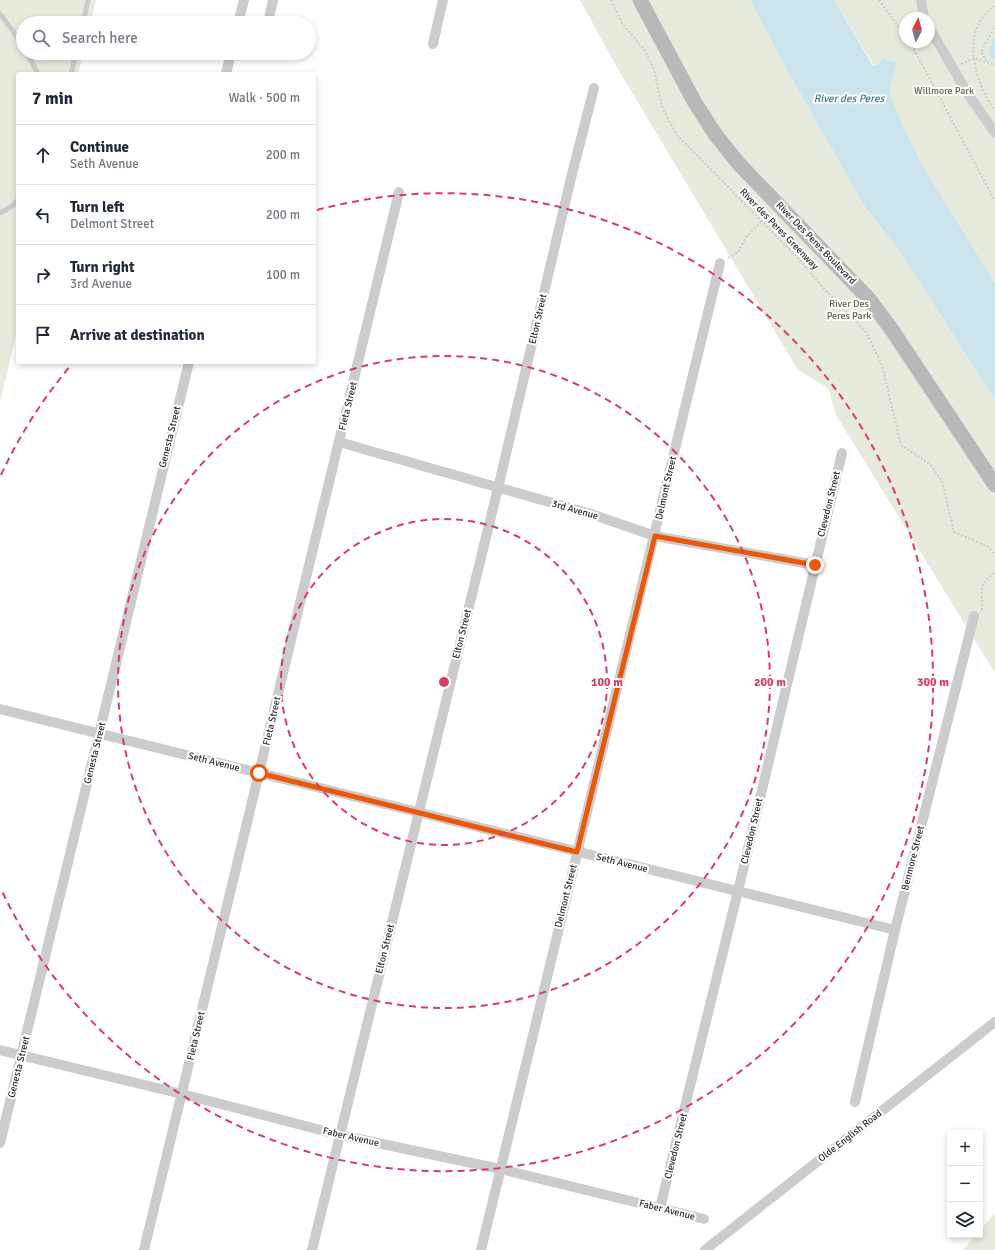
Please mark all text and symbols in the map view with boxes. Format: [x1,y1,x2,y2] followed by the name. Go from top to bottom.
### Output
[899,12,935,48] north arrow
[16,16,316,60] search box
[30,27,52,49] icon: search
[62,29,138,47] text: Search here
[914,85,974,97] park label: Willmore Park
[32,88,73,109] text: 7 min
[229,90,300,106] text: Walk · 500 m
[814,92,885,105] water label: River des Peres
[70,138,129,156] text: Continue
[32,144,54,166] icon: ahead
[266,147,300,163] text: 200 m
[70,156,139,172] text: Seth Avenue
[737,186,821,272] street label: River des Peres Greenway
[70,198,124,216] text: Turn left
[773,199,859,287] street label: River Des Peres Boulevard
[32,204,54,226] icon: left
[266,207,300,223] text: 200 m
[70,216,154,232] text: Delmont Street
[70,258,135,276] text: Turn right
[32,264,54,286] icon: right
[266,267,300,283] text: 100 m
[70,276,132,292] text: 3rd Avenue
[526,292,550,345] street label: Elton Street
[827,298,871,322] park label: River Des Peres Park
[32,324,54,346] icon: arrive
[70,326,205,344] text: Arrive at destination
[336,380,360,432] street label: Fleta Street
[157,404,184,469] street label: Genesta Street
[653,455,679,521] street label: Delmont Street
[815,469,843,538] street label: Clevedon Street
[550,498,600,522] street label: 3rd Avenue
[806,556,824,574] route end
[450,607,474,660] street label: Elton Street
[437,675,451,689] centre of rings
[591,675,623,690] text: 100 m
[754,675,786,690] text: 200 m
[917,675,949,690] text: 300 m
[261,695,284,747] street label: Fleta Street
[82,720,109,785] street label: Genesta Street
[187,750,241,774] street label: Seth Avenue
[250,764,268,782] route start
[739,796,766,865] street label: Clevedon Street
[899,824,927,892] street label: Benmore Street
[595,851,649,875] street label: Seth Avenue
[552,863,580,929] street label: Delmont Street
[373,922,397,975] street label: Elton Street
[185,1010,208,1062] street label: Fleta Street
[6,1034,33,1099] street label: Genesta Street
[816,1107,884,1165] street label: Olde English Road
[662,1111,690,1180] street label: Clevedon Street
[322,1125,380,1149] street label: Faber Avenue
[947,1130,983,1238] map controls
[947,1130,983,1166] button: +
[947,1166,983,1202] button: −
[638,1197,696,1223] street label: Faber Avenue
[947,1202,983,1238] button: layers

